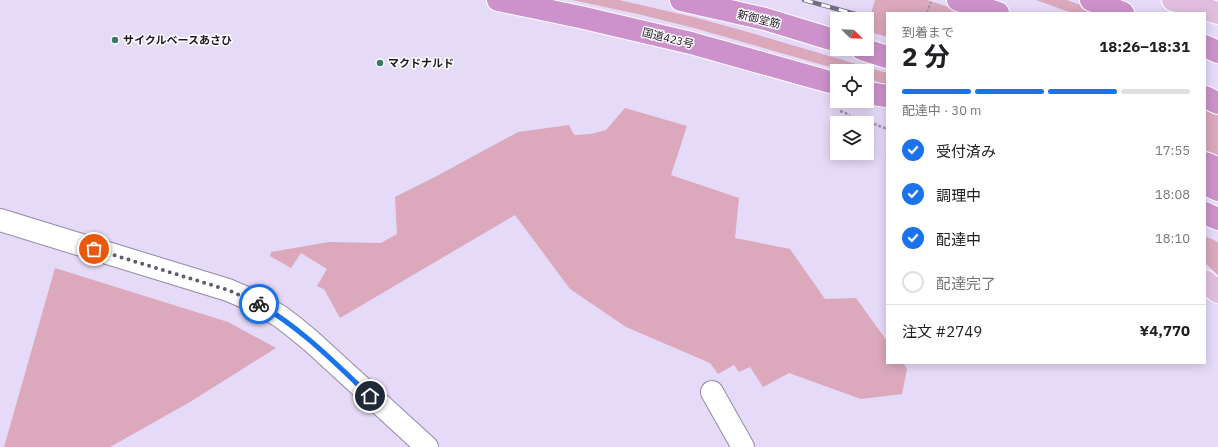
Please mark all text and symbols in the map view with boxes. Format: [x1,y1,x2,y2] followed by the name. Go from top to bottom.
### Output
[736,7,782,31] street label: 新御堂筋
[830,12,874,56] north arrow
[830,12,874,160] map controls
[902,24,954,41] text: 到着まで
[641,25,695,51] street label: 国道423号
[123,33,232,47] place label: サイクルベースあさひ
[110,35,120,45] marker: サイクルベースあさひ
[1099,37,1190,56] text: 18:26–18:31
[902,39,950,73] text: 2 分
[388,56,454,70] place label: マクドナルド
[375,58,385,68] marker: マクドナルド
[830,64,874,108] button: locate
[902,102,981,119] text: 配達中 · 30 m
[830,116,874,160] button: layers
[902,139,924,161] icon: check
[936,142,996,161] text: 受付済み
[1155,142,1190,159] text: 17:55
[902,183,924,205] icon: check
[936,186,981,205] text: 調理中
[1155,186,1190,203] text: 18:08
[902,227,924,249] icon: check
[936,230,981,249] text: 配達中
[1155,230,1190,247] text: 18:10
[77,232,111,266] pin
[83,238,105,260] icon: bag
[936,274,996,293] text: 配達完了
[239,284,279,324] courier
[248,293,270,315] icon: bike
[1140,321,1190,340] text: ¥4,770
[902,322,982,341] text: 注文 #2749
[353,379,387,413] pin
[359,385,381,407] icon: home

